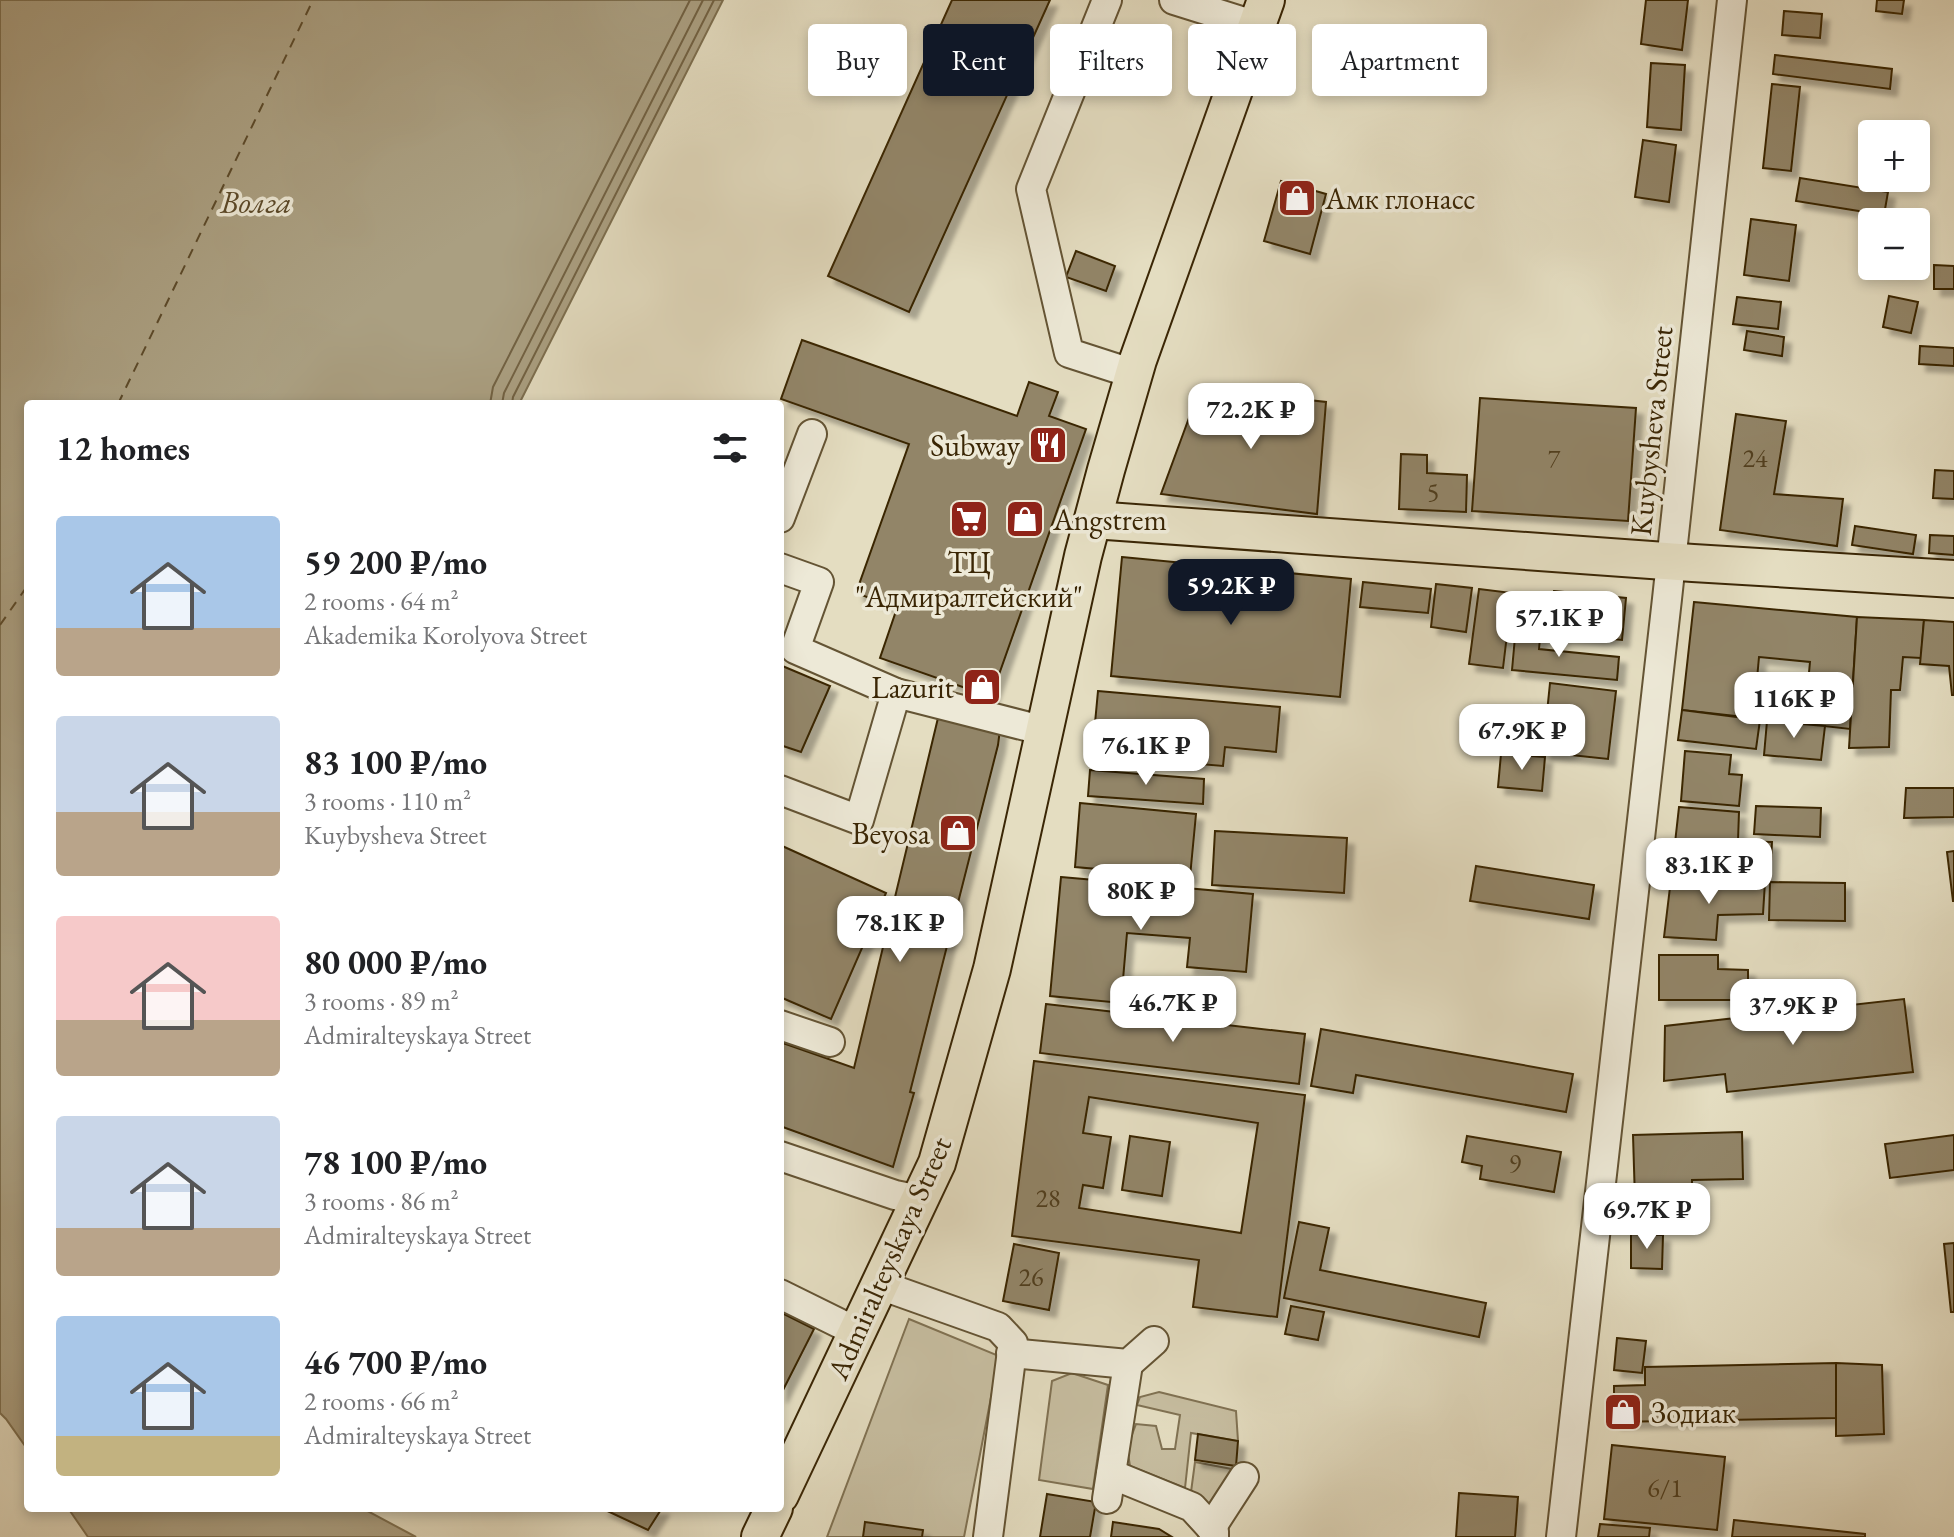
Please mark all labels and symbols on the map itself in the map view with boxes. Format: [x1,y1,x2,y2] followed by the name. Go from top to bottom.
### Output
[1276,177,1318,219] shop icon: Амк глонасс
[1324,179,1476,218] place label: Амк глонасс
[219,181,292,223] water label: Волга
[1621,324,1681,538] street label: Kuybysheva Street
[1177,383,1325,451] pin: 72.2K ₽
[1027,424,1069,466] restaurant icon: Subway
[930,426,1021,465] place label: Subway
[1743,441,1768,475] house number: 24
[1548,442,1561,476] house number: 7
[1427,475,1439,509] house number: 5
[948,498,990,540] supermarket icon: ТЦ "Адмиралтейский"
[1004,498,1046,540] shop icon: Angstrem
[1052,500,1167,539] place label: Angstrem
[855,543,1083,616] place label: ТЦ "Адмиралтейский"
[1157,559,1305,627] pin: 59.2K ₽
[1485,591,1633,659] pin: 57.1K ₽
[961,666,1003,708] shop icon: Lazurit
[871,668,955,707] place label: Lazurit
[1729,672,1859,740] pin: 116K ₽
[1448,704,1596,772] pin: 67.9K ₽
[1072,719,1220,787] pin: 76.1K ₽
[937,812,979,854] shop icon: Beyosa
[852,814,930,853] place label: Beyosa
[1635,838,1783,906] pin: 83.1K ₽
[1085,864,1197,932] pin: 80K ₽
[826,896,974,964] pin: 78.1K ₽
[1099,976,1247,1044] pin: 46.7K ₽
[1719,979,1867,1047] pin: 37.9K ₽
[817,1130,960,1387] street label: Admiralteyskaya Street
[1509,1147,1522,1181] house number: 9
[1036,1181,1060,1215] house number: 28
[1573,1183,1721,1251] pin: 69.7K ₽
[1019,1260,1043,1294] house number: 26
[1602,1391,1644,1433] shop icon: Зодиак
[1651,1393,1736,1432] place label: Зодиак
[1647,1471,1683,1505] house number: 6/1

